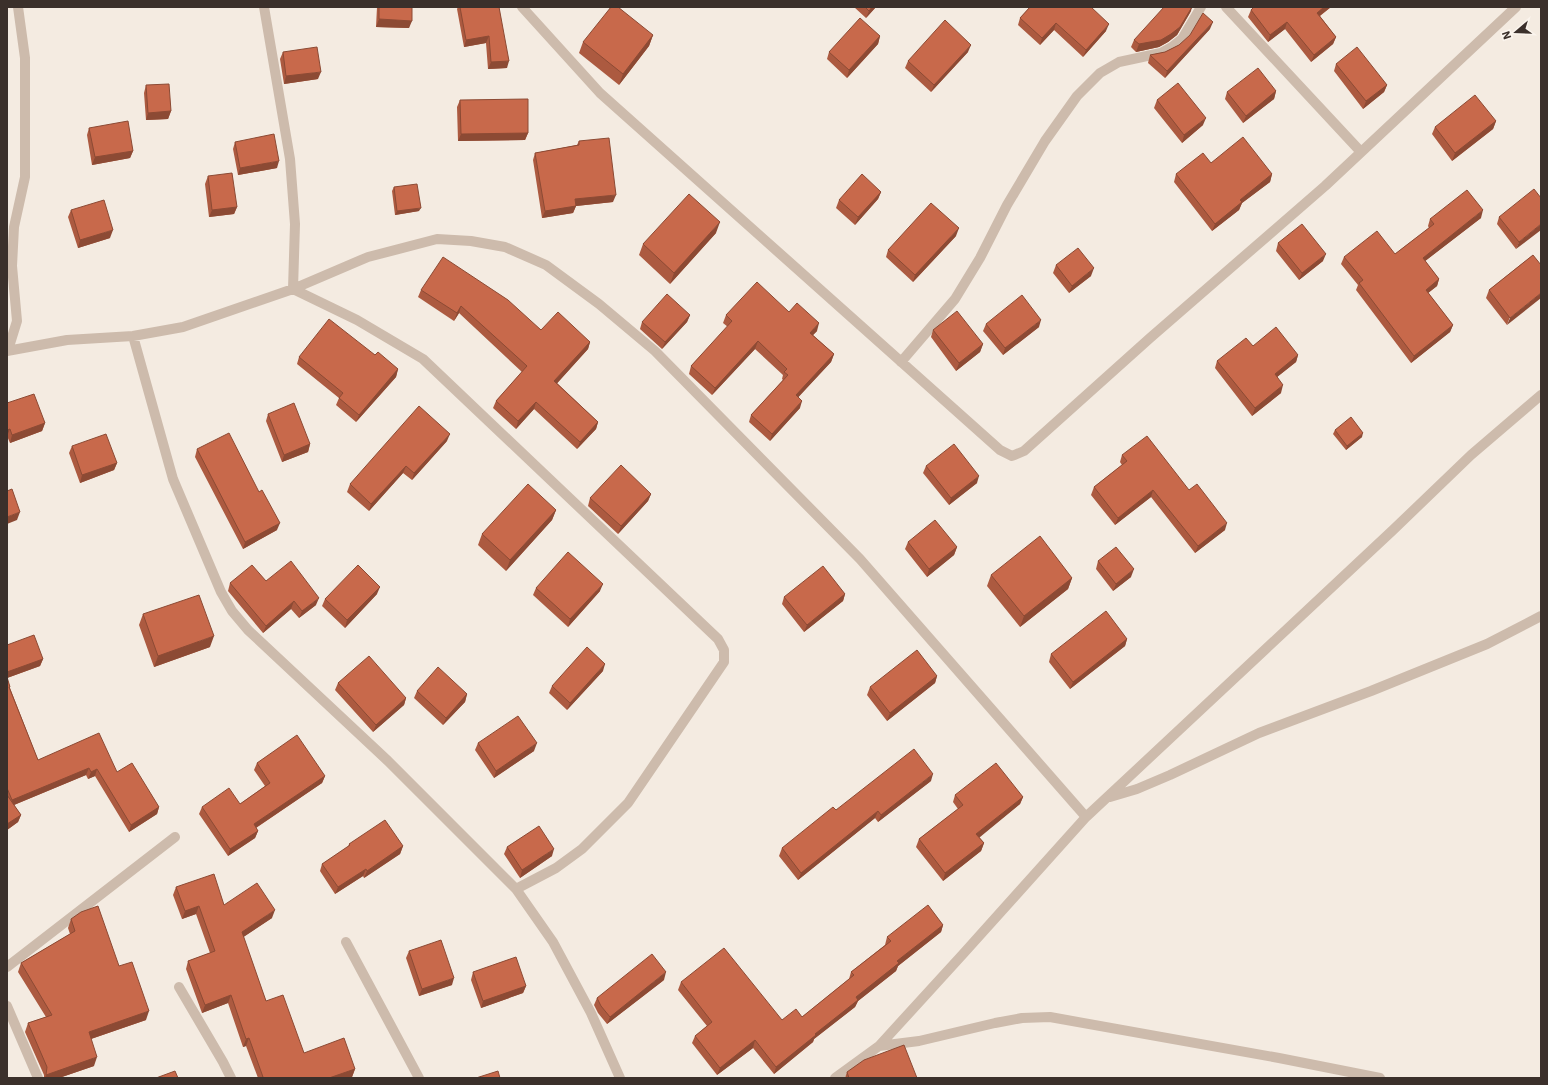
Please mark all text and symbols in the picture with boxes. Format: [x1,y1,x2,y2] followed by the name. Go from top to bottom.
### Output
[1496,12,1536,52] north arrow
[1499,29,1514,41] text: N

